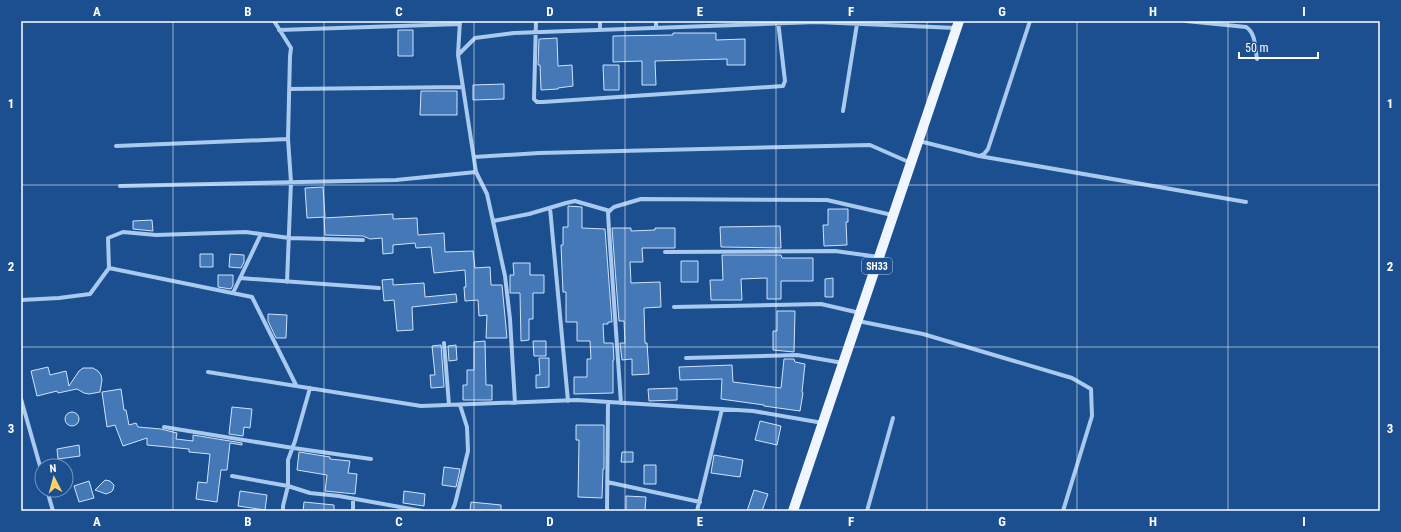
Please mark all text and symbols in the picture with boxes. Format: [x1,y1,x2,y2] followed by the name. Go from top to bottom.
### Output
[93,4,101,19] text: A
[244,4,252,19] text: B
[395,4,403,19] text: C
[546,4,554,19] text: D
[697,4,704,19] text: E
[848,4,854,19] text: F
[998,4,1006,19] text: G
[1149,4,1157,19] text: H
[1302,4,1306,19] text: I
[1239,34,1318,60] scale bar
[1245,41,1269,55] text: 50 m
[8,96,14,111] text: 1
[1387,96,1393,111] text: 1
[862,258,892,274] road number: SH33
[8,259,15,274] text: 2
[1387,259,1394,274] text: 2
[8,421,14,436] text: 3
[1387,421,1393,436] text: 3
[34,458,74,498] north arrow
[49,462,57,475] text: N
[93,514,101,529] text: A
[244,514,252,529] text: B
[395,514,403,529] text: C
[546,514,554,529] text: D
[697,514,704,529] text: E
[848,514,854,529] text: F
[998,514,1006,529] text: G
[1149,514,1157,529] text: H
[1302,514,1306,529] text: I

